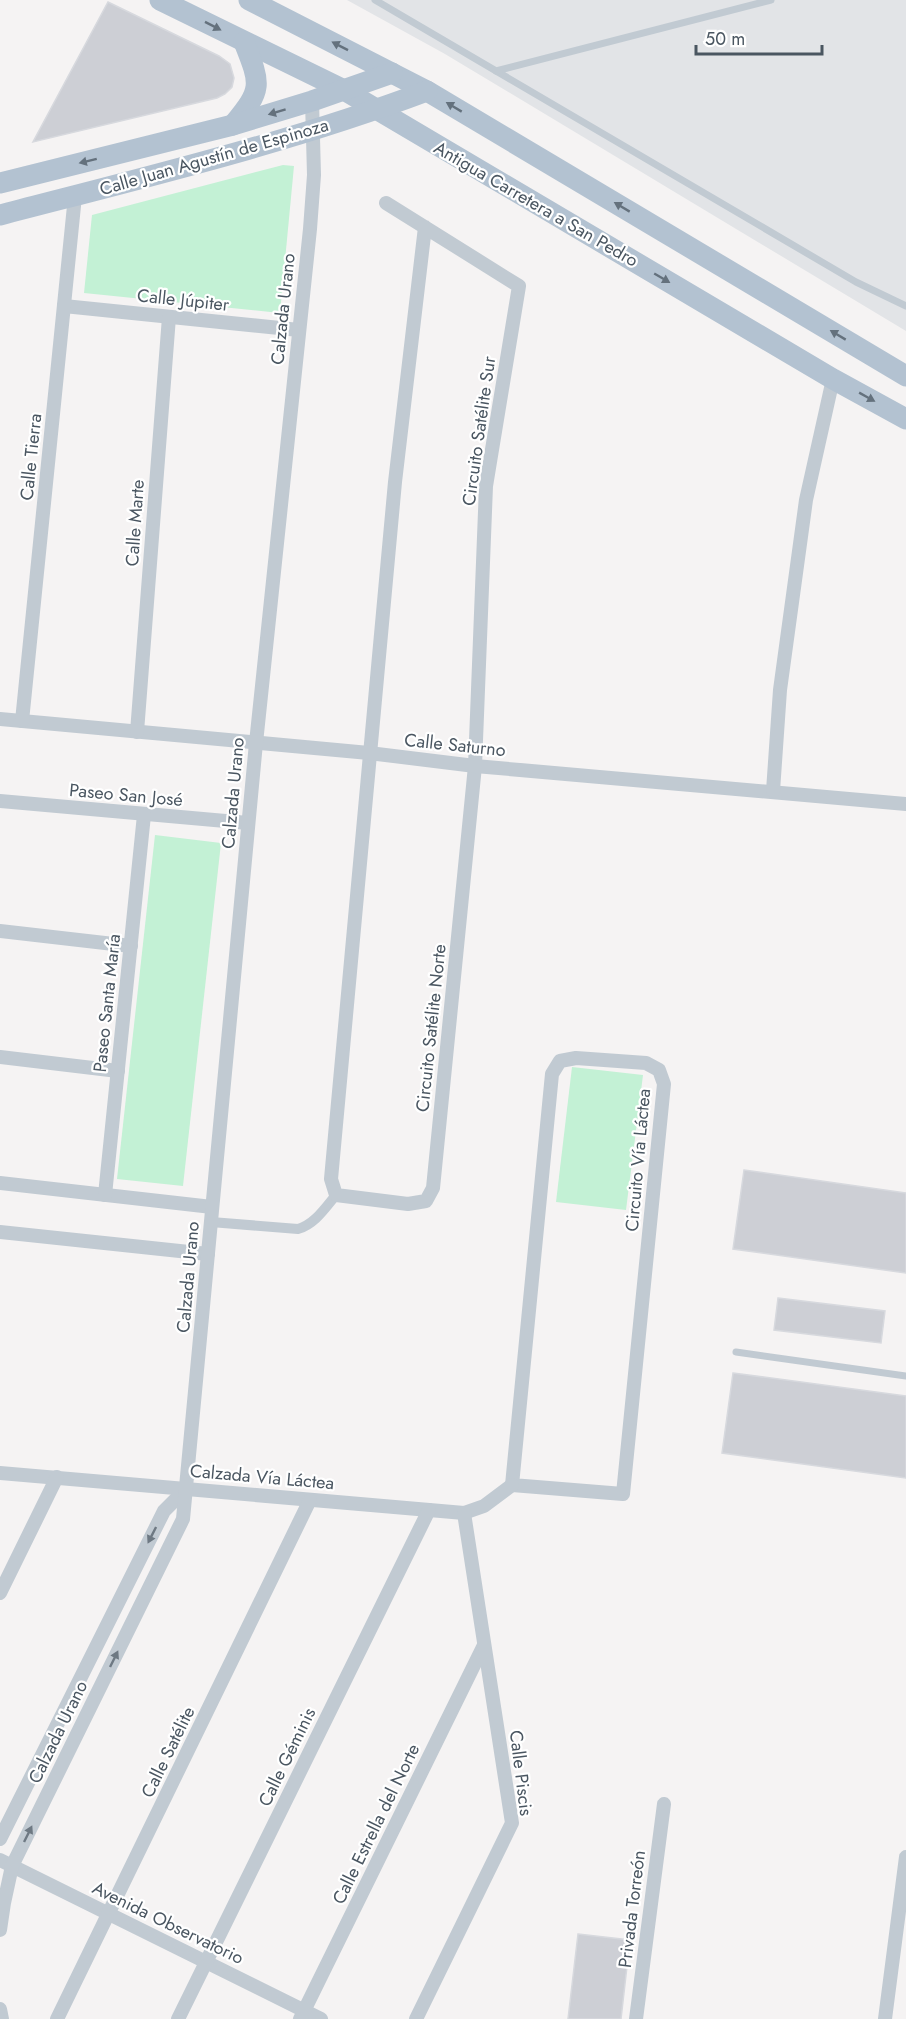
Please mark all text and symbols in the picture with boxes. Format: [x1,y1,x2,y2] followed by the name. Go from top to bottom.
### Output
[696,18,822,56] scale bar
[204,22,221,31] one-way arrow
[705,26,745,52] text: 50 m
[331,42,348,51] one-way arrow
[446,102,462,113] one-way arrow
[268,108,286,117] one-way arrow
[97,112,331,202] street label: Calle Juan Agustín de Espinoza
[429,135,643,273] street label: Antigua Carretera a San Pedro
[79,157,97,167] one-way arrow
[614,202,630,213] one-way arrow
[264,252,302,366] street label: Calzada Urano
[654,273,671,283] one-way arrow
[136,282,231,318] street label: Calle Júpiter
[830,330,846,341] one-way arrow
[456,354,502,507] street label: Circuito Satélite Sur
[858,392,875,402] one-way arrow
[14,412,48,502] street label: Calle Tierra
[119,479,151,567] street label: Calle Marte
[403,727,507,763] street label: Calle Saturno
[215,736,251,850] street label: Calzada Urano
[68,777,184,813] street label: Paseo San José
[87,933,127,1073] street label: Paseo Santa María
[409,943,453,1113] street label: Circuito Satélite Norte
[619,1087,657,1233] street label: Circuito Vía Láctea
[170,1220,206,1334] street label: Calzada Urano
[189,1458,335,1496] street label: Calzada Vía Láctea
[147,1527,157,1544] one-way arrow
[109,1650,119,1667] one-way arrow
[22,1676,94,1788] street label: Calzada Urano
[135,1702,201,1802] street label: Calle Satélite
[252,1703,322,1811] street label: Calle Géminis
[503,1729,539,1817] street label: Calle Piscis
[326,1739,426,1909] street label: Calle Estrella del Norte
[23,1825,33,1842] one-way arrow
[612,1849,652,1969] street label: Privada Torreón
[88,1875,248,1971] street label: Avenida Observatorio

